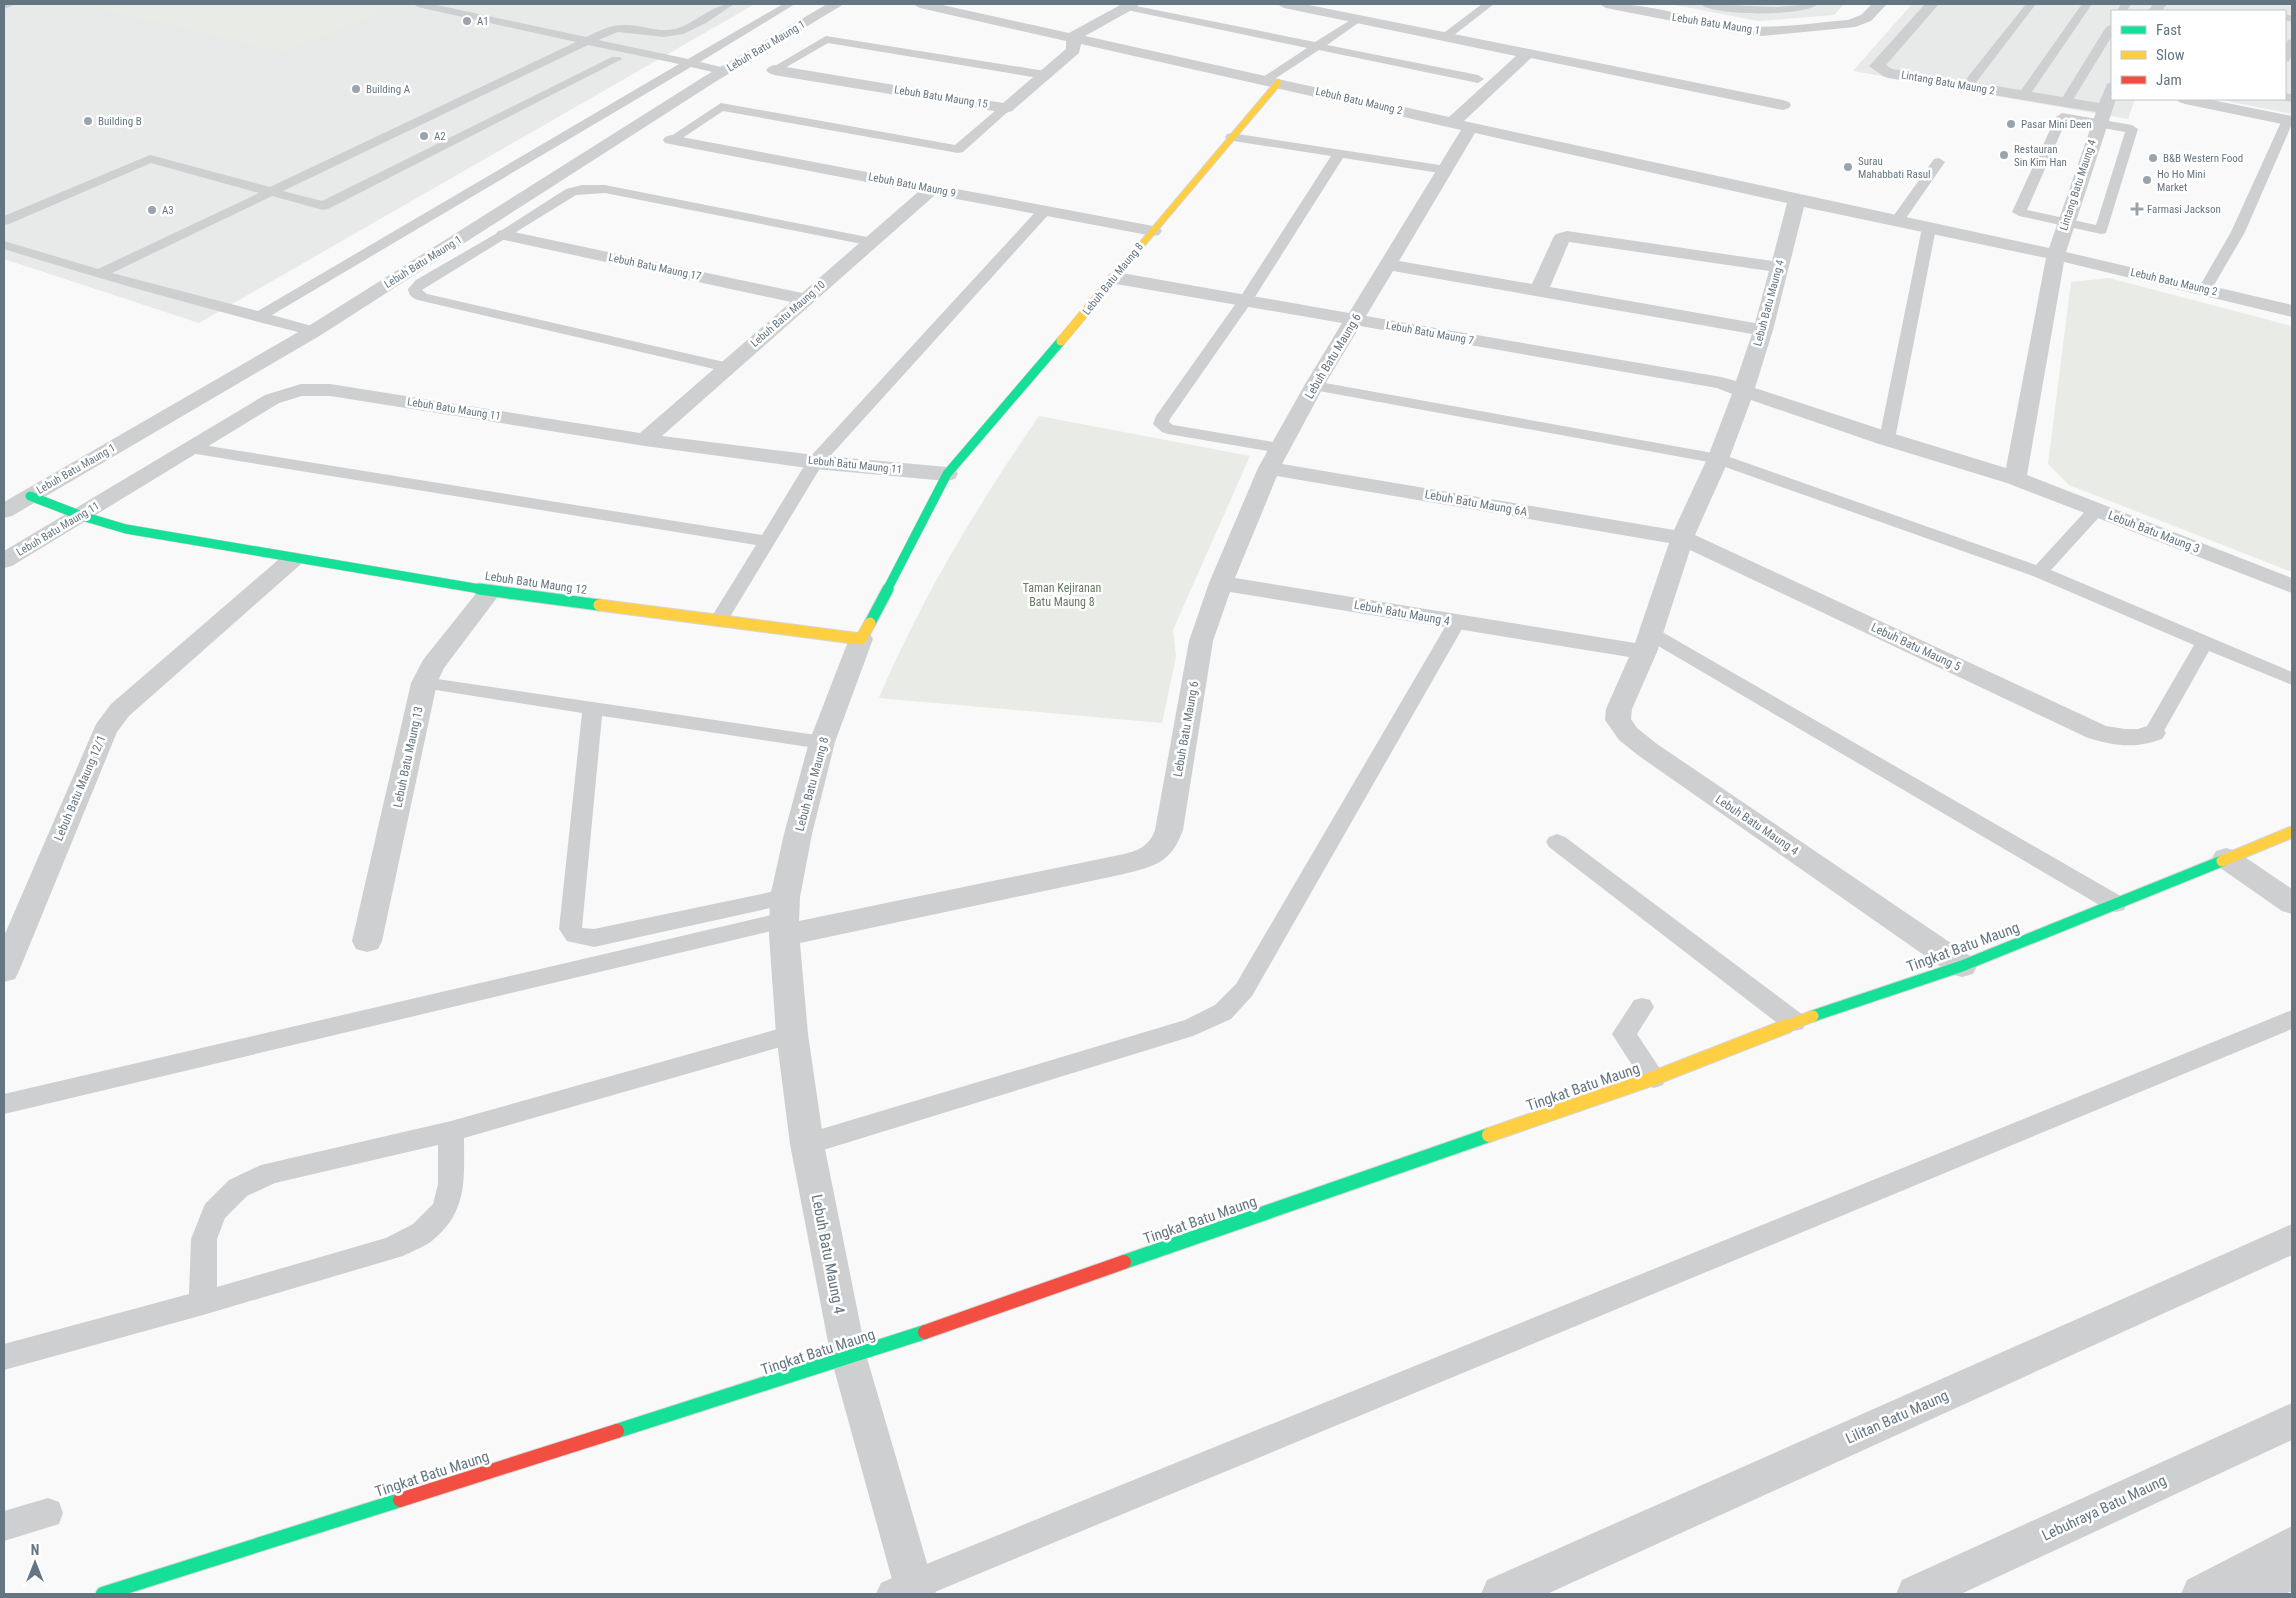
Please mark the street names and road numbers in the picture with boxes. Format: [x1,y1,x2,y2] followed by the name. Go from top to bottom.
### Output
[1671,11,1761,37] street label: Lebuh Batu Maung 1
[725,18,807,74] street label: Lebuh Batu Maung 1
[1900,68,1996,98] street label: Lintang Batu Maung 2
[893,83,989,111] street label: Lebuh Batu Maung 15
[1314,85,1404,117] street label: Lebuh Batu Maung 2
[2057,137,2099,232] street label: Lintang Batu Maung 4
[867,170,957,200] street label: Lebuh Batu Maung 9
[382,233,464,291] street label: Lebuh Batu Maung 1
[1080,240,1146,318] street label: Lebuh Batu Maung 8
[607,251,703,283] street label: Lebuh Batu Maung 17
[1751,258,1787,348] street label: Lebuh Batu Maung 4
[2129,266,2219,298] street label: Lebuh Batu Maung 2
[748,278,828,350] street label: Lebuh Batu Maung 10
[1302,311,1364,401] street label: Lebuh Batu Maung 6
[1385,319,1475,347] street label: Lebuh Batu Maung 7
[406,395,502,423] street label: Lebuh Batu Maung 11
[34,441,118,497] street label: Lebuh Batu Maung 1
[807,454,903,476] street label: Lebuh Batu Maung 11
[1424,487,1528,519] street label: Lebuh Batu Maung 6A
[14,499,102,559] street label: Lebuh Batu Maung 11
[2106,508,2202,556] street label: Lebuh Batu Maung 3
[484,569,588,597] street label: Lebuh Batu Maung 12
[1353,598,1451,628] street label: Lebuh Batu Maung 4
[1869,620,1963,674] street label: Lebuh Batu Maung 5
[1171,680,1201,778] street label: Lebuh Batu Maung 6
[390,705,426,809] street label: Lebuh Batu Maung 13
[51,733,109,843] street label: Lebuh Batu Maung 12/1
[793,735,831,833] street label: Lebuh Batu Maung 8
[1713,792,1801,858] street label: Lebuh Batu Maung 4
[1904,918,2022,976] street label: Tingkat Batu Maung
[1524,1059,1642,1115] street label: Tingkat Batu Maung
[1141,1192,1259,1248] street label: Tingkat Batu Maung
[808,1193,848,1315] street label: Lebuh Batu Maung 4
[759,1325,877,1379] street label: Tingkat Batu Maung
[1843,1386,1951,1448] street label: Lilitan Batu Maung
[373,1447,491,1501] street label: Tingkat Batu Maung
[2039,1471,2169,1545] street label: Lebuhraya Batu Maung

